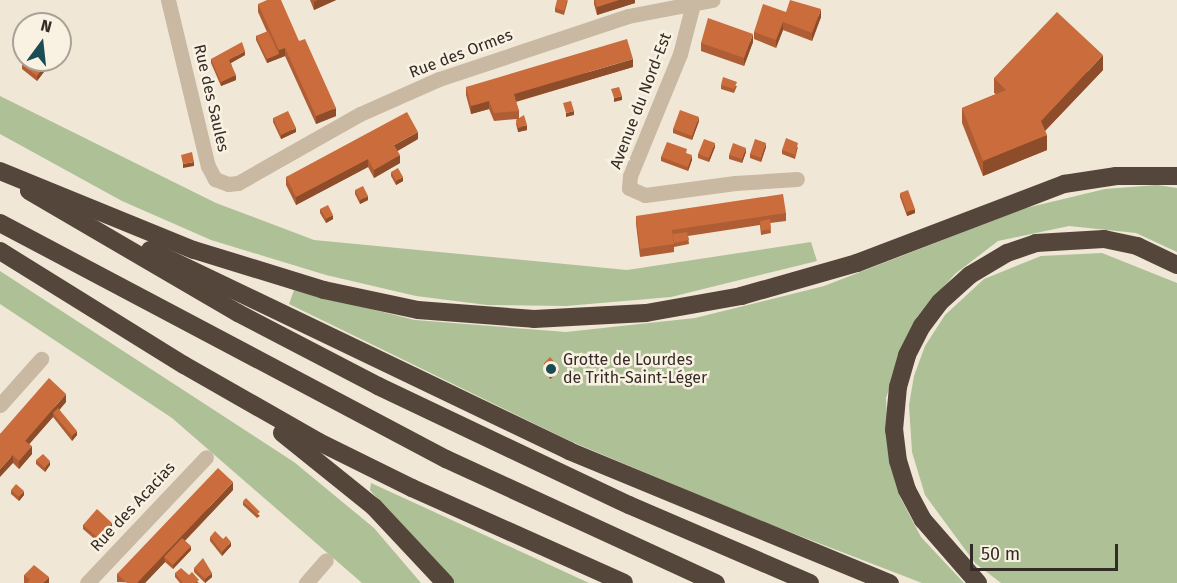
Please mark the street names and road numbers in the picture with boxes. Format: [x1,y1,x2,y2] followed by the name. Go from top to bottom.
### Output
[407,25,515,83] street label: Rue des Ormes
[606,30,676,172] street label: Avenue du Nord-Est
[189,42,233,154] street label: Rue des Saules
[87,458,179,556] street label: Rue des Acacias

